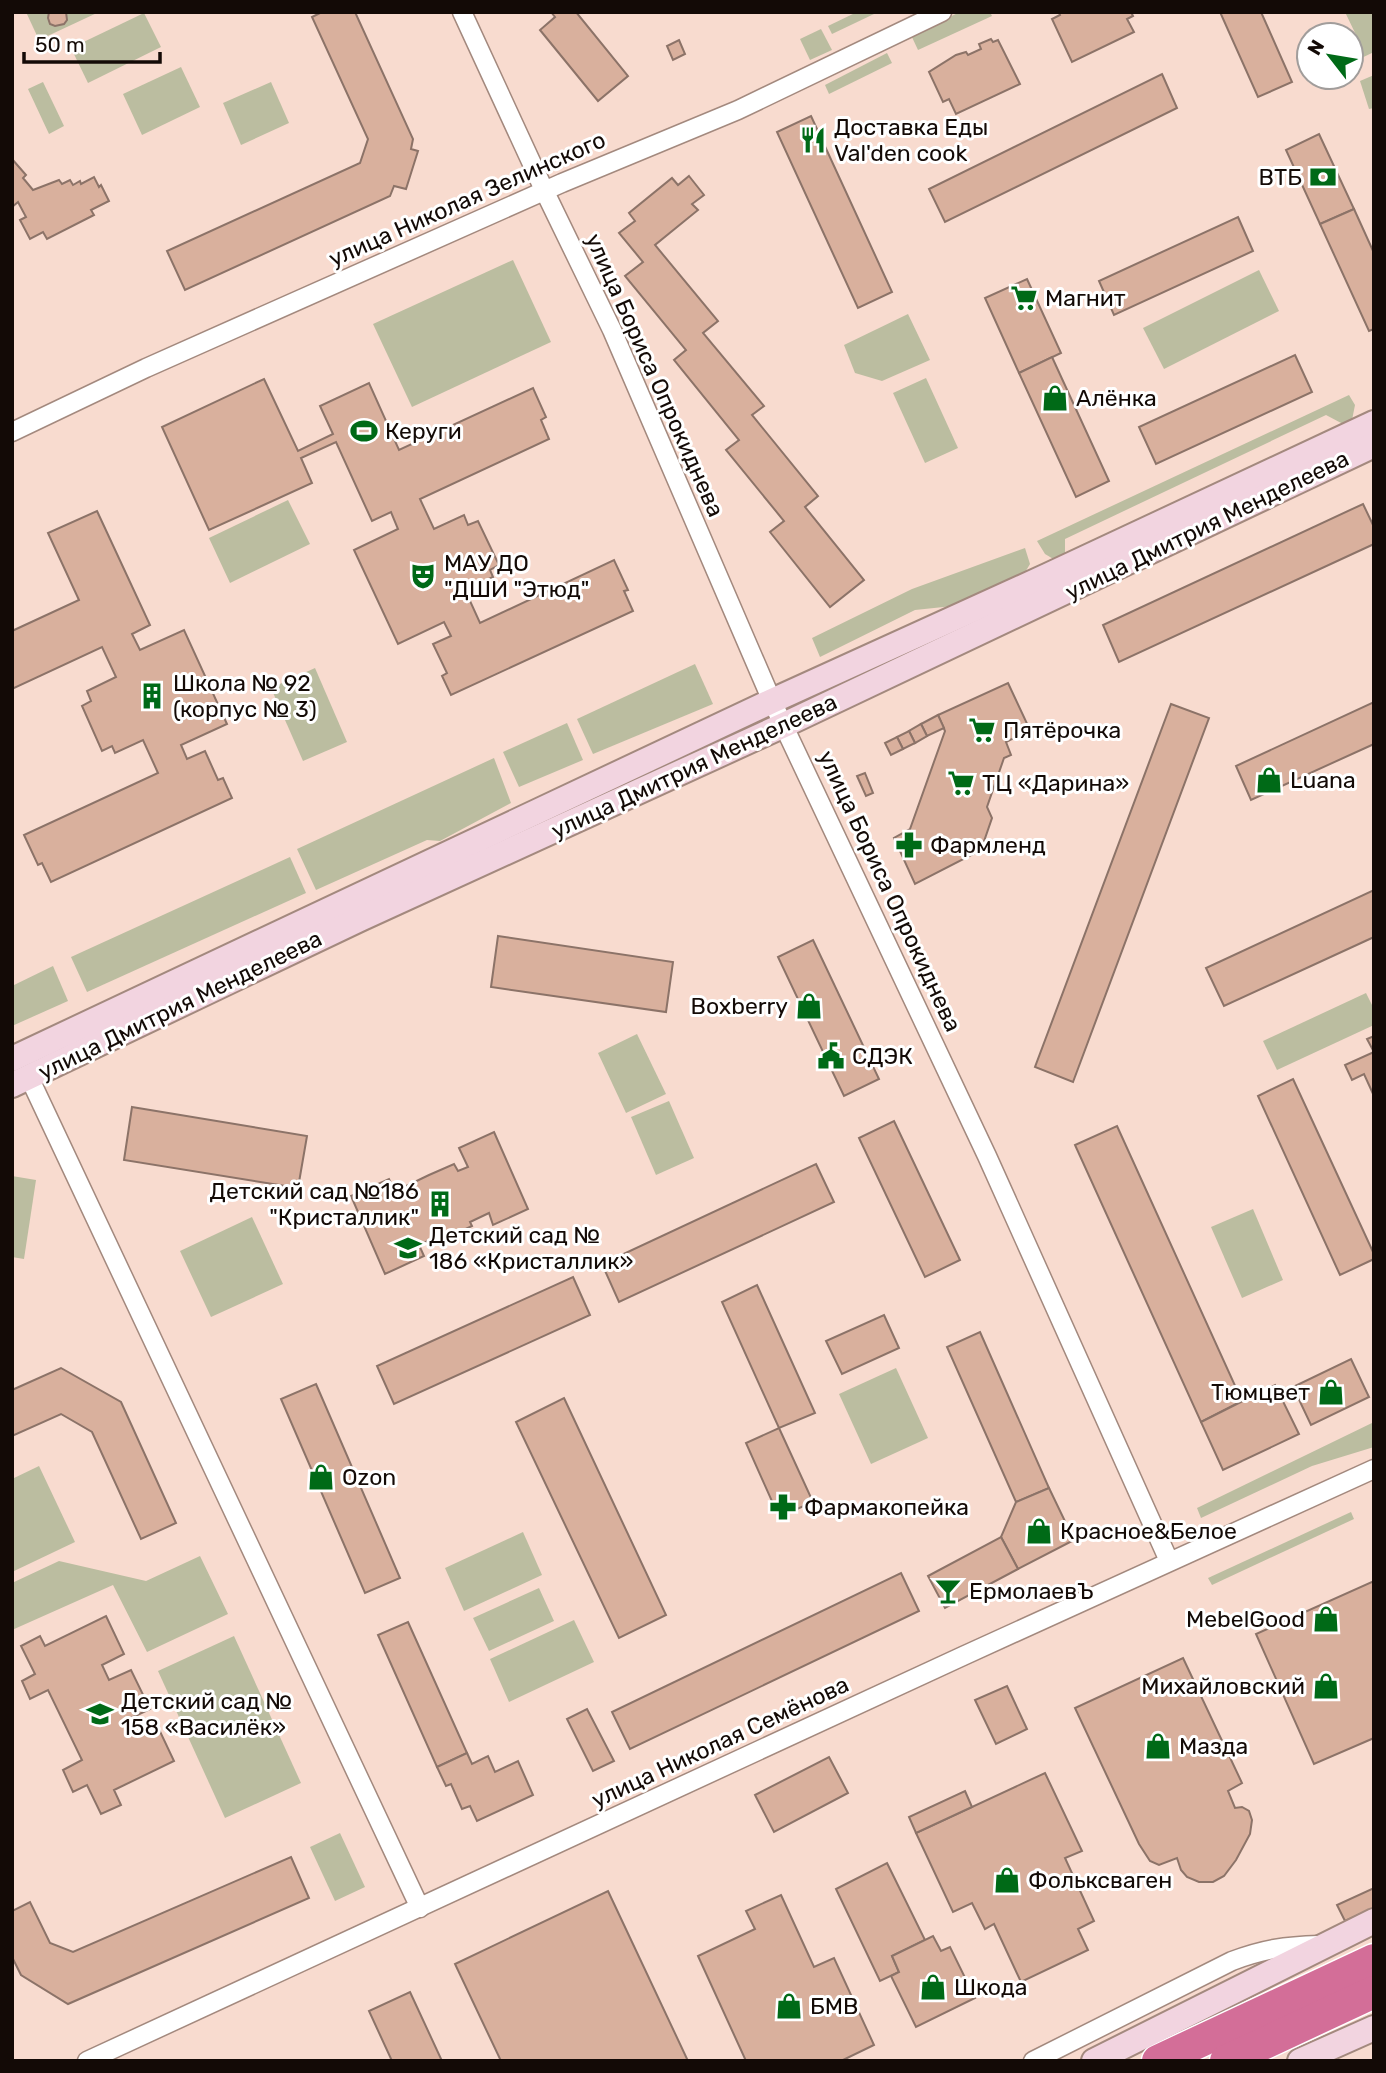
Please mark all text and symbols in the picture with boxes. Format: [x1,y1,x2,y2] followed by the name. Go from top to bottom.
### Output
[24,21,161,65] scale bar
[1295,21,1365,91] north arrow
[35,32,85,57] text: 50 m
[1302,36,1329,59] text: N
[834,113,988,167] place label: Доставка Еды Val'den cook
[324,125,610,273] street label: улица Николая Зелинского
[798,125,828,155] restaurant icon: Доставка Еды Val'den cook
[1308,162,1338,192] bank icon: ВТБ
[1259,163,1302,191] place label: ВТБ
[580,229,730,521] street label: улица Бориса Опрокиднева
[1009,283,1039,313] supermarket icon: Магнит
[1045,284,1126,312] place label: Магнит
[1040,383,1070,413] shop icon: Алёнка
[1076,384,1157,412] place label: Алёнка
[349,416,379,446] sports icon: Керуги
[385,417,462,445] place label: Керуги
[1061,444,1353,606] street label: улица Дмитрия Менделеева
[444,549,589,603] place label: МАУ ДО "ДШИ "Этюд"
[408,561,438,591] theatre icon: МАУ ДО "ДШИ "Этюд"
[173,669,317,723] place label: Школа № 92 (корпус № 3)
[137,681,167,711] building icon: Школа № 92 (корпус № 3)
[547,687,841,845] street label: улица Дмитрия Менделеева
[967,715,997,745] supermarket icon: Пятёрочка
[1003,716,1121,744] place label: Пятёрочка
[812,746,968,1036] street label: улица Бориса Опрокиднева
[1254,765,1284,795] shop icon: Luana
[1290,766,1356,794] place label: Luana
[946,768,976,798] supermarket icon: ТЦ «Дарина»
[982,769,1129,797] place label: ТЦ «Дарина»
[894,830,924,860] pharmacy icon: Фармленд
[930,831,1046,859] place label: Фармленд
[34,924,326,1086] street label: улица Дмитрия Менделеева
[794,991,824,1021] shop icon: Boxberry
[691,992,788,1020] place label: Boxberry
[816,1041,846,1071] public building icon: СДЭК
[852,1042,913,1070] place label: СДЭК
[210,1177,419,1231] place label: Детский сад №186 "Кристаллик"
[425,1189,455,1219] building icon: Детский сад №186 "Кристаллик"
[429,1221,634,1275] place label: Детский сад № 186 «Кристаллик»
[393,1233,423,1263] school or university icon: Детский сад № 186 «Кристаллик»
[1316,1377,1346,1407] shop icon: Тюмцвет
[1211,1378,1310,1406] place label: Тюмцвет
[306,1462,336,1492] shop icon: Ozon
[342,1463,396,1491] place label: Ozon
[768,1492,798,1522] pharmacy icon: Фармакопейка
[804,1493,969,1521] place label: Фармакопейка
[1024,1516,1054,1546] shop icon: Красное&Белое
[1060,1517,1237,1545] place label: Красное&Белое
[933,1576,963,1606] bar icon: ЕрмолаевЪ
[969,1577,1094,1605] place label: ЕрмолаевЪ
[1311,1604,1341,1634] shop icon: MebelGood
[1186,1605,1305,1633] place label: MebelGood
[587,1670,853,1814] street label: улица Николая Семёнова
[1311,1671,1341,1701] shop icon: Михайловский
[1141,1672,1305,1700] place label: Михайловский
[121,1687,292,1741] place label: Детский сад № 158 «Василёк»
[85,1699,115,1729] school or university icon: Детский сад № 158 «Василёк»
[1143,1731,1173,1761] shop icon: Мазда
[1179,1732,1248,1760] place label: Мазда
[992,1865,1022,1895] shop icon: Фольксваген
[1028,1866,1172,1894] place label: Фольксваген
[918,1972,948,2002] shop icon: Шкода
[954,1973,1028,2001] place label: Шкода
[774,1991,804,2021] shop icon: БМВ
[810,1992,858,2020] place label: БМВ

